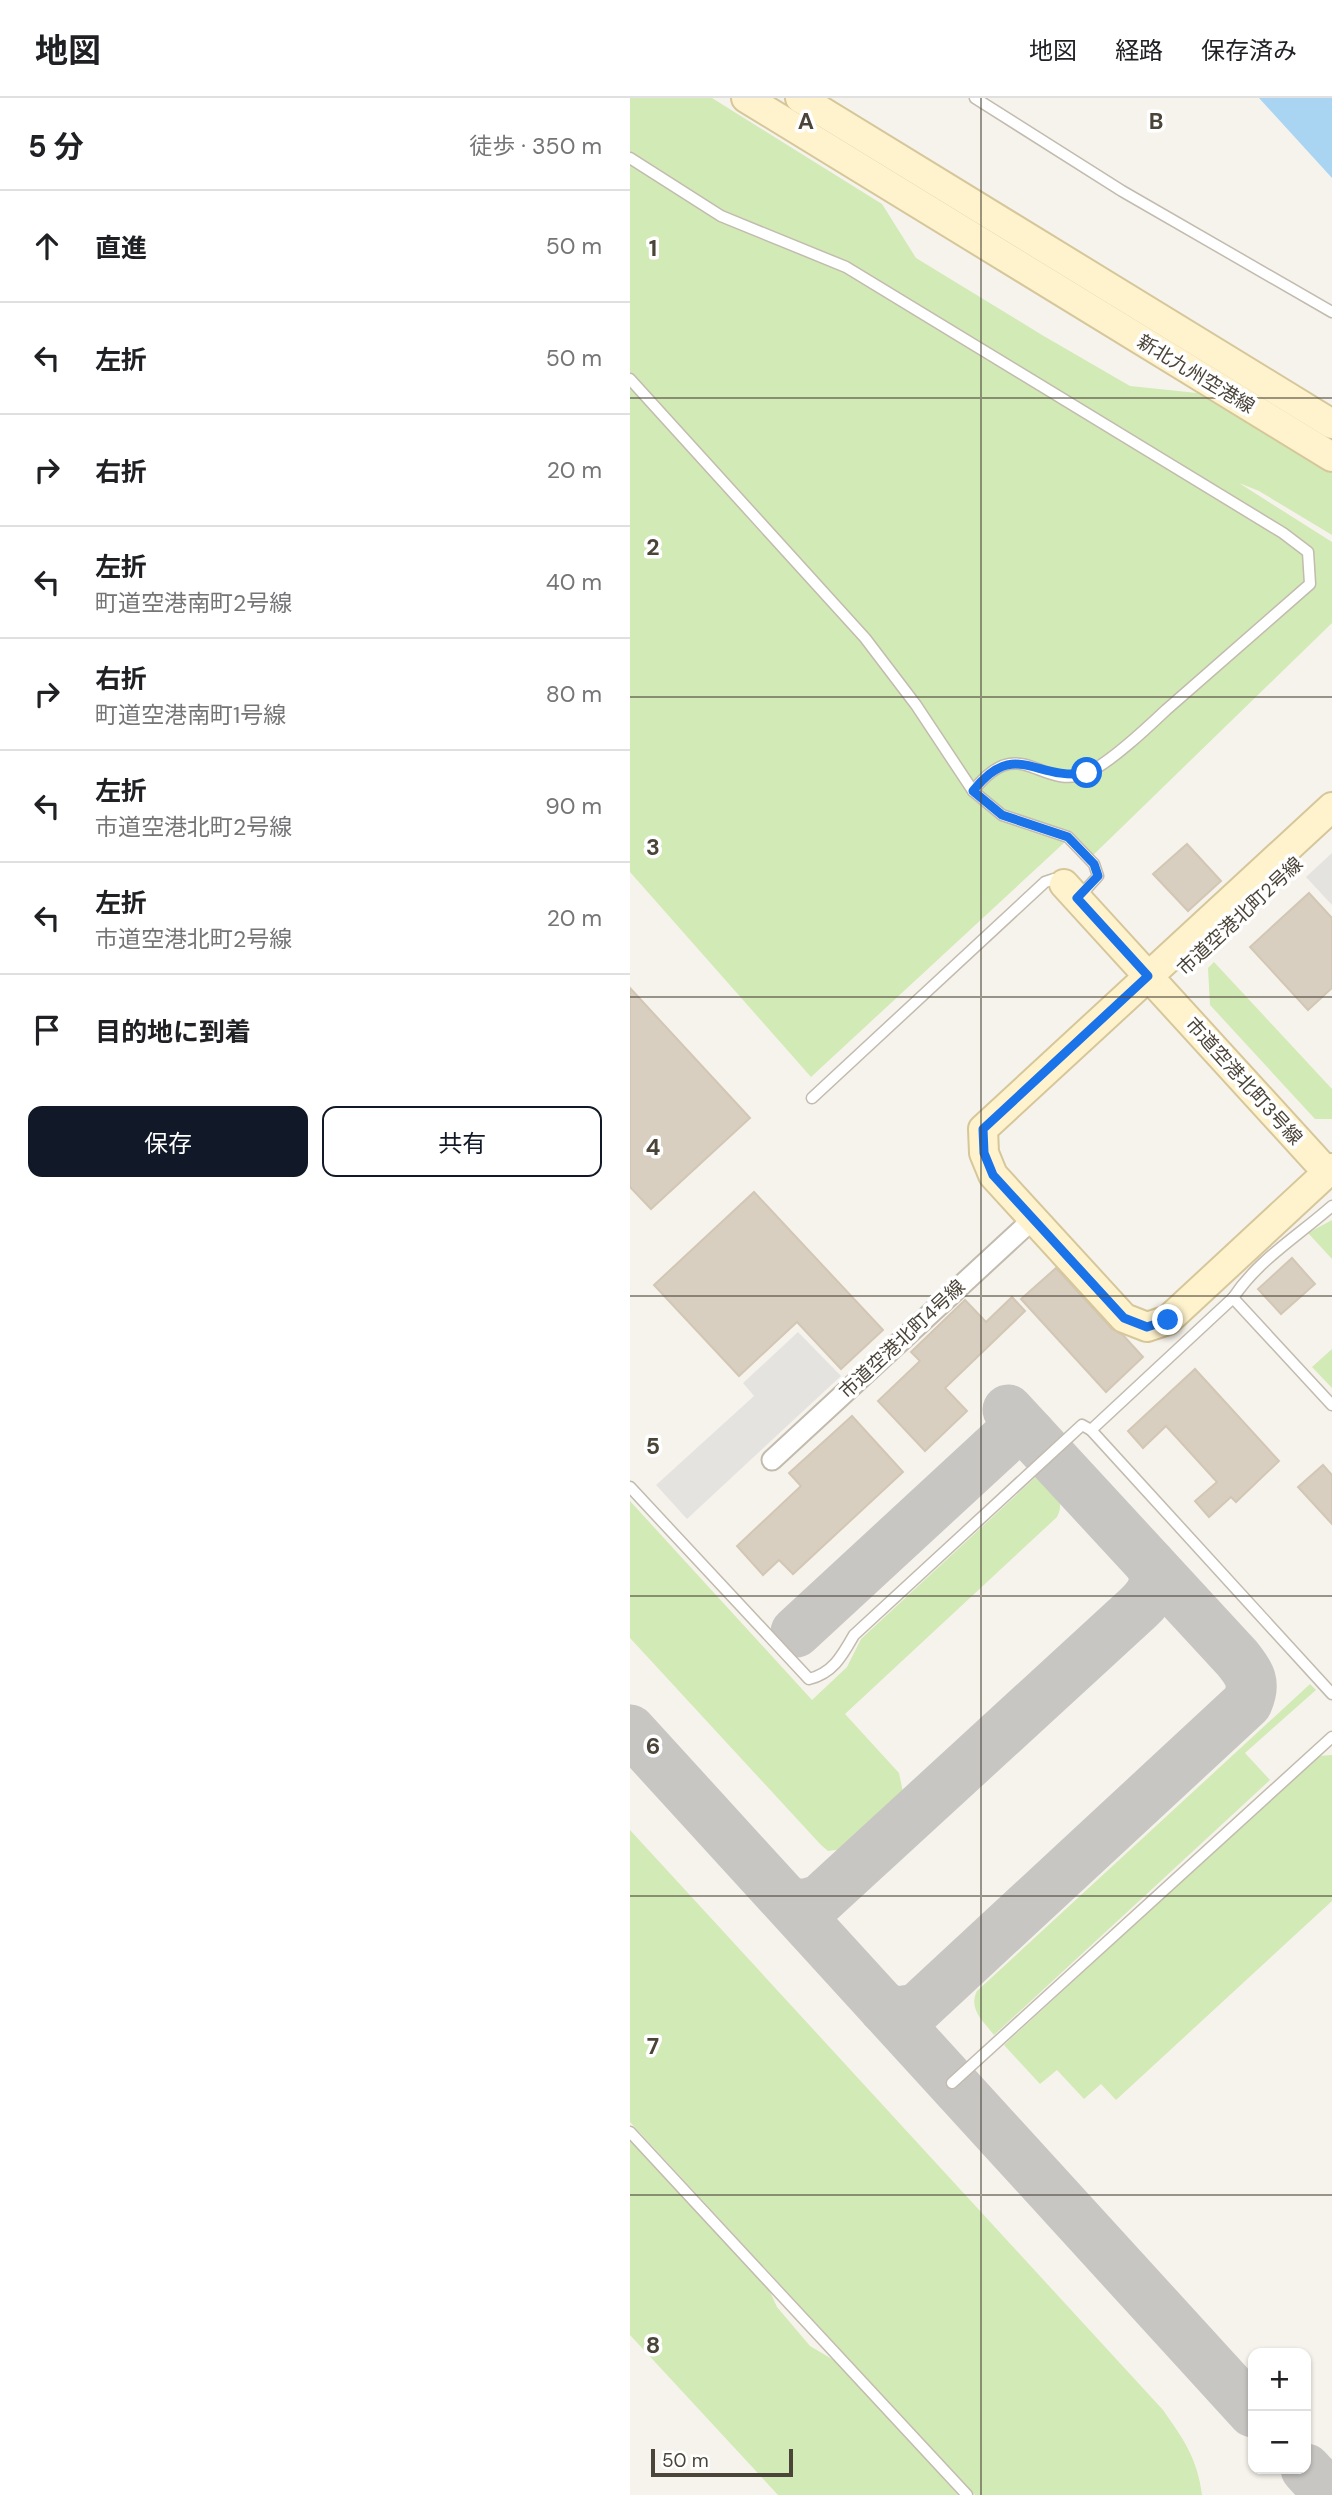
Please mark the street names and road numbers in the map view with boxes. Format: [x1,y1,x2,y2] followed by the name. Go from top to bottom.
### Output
[1133,329,1259,419] street label: 新北九州空港線
[1172,851,1308,981] street label: 市道空港北町2号線
[1180,1012,1308,1150] street label: 市道空港北町3号線
[834,1274,970,1404] street label: 市道空港北町4号線

